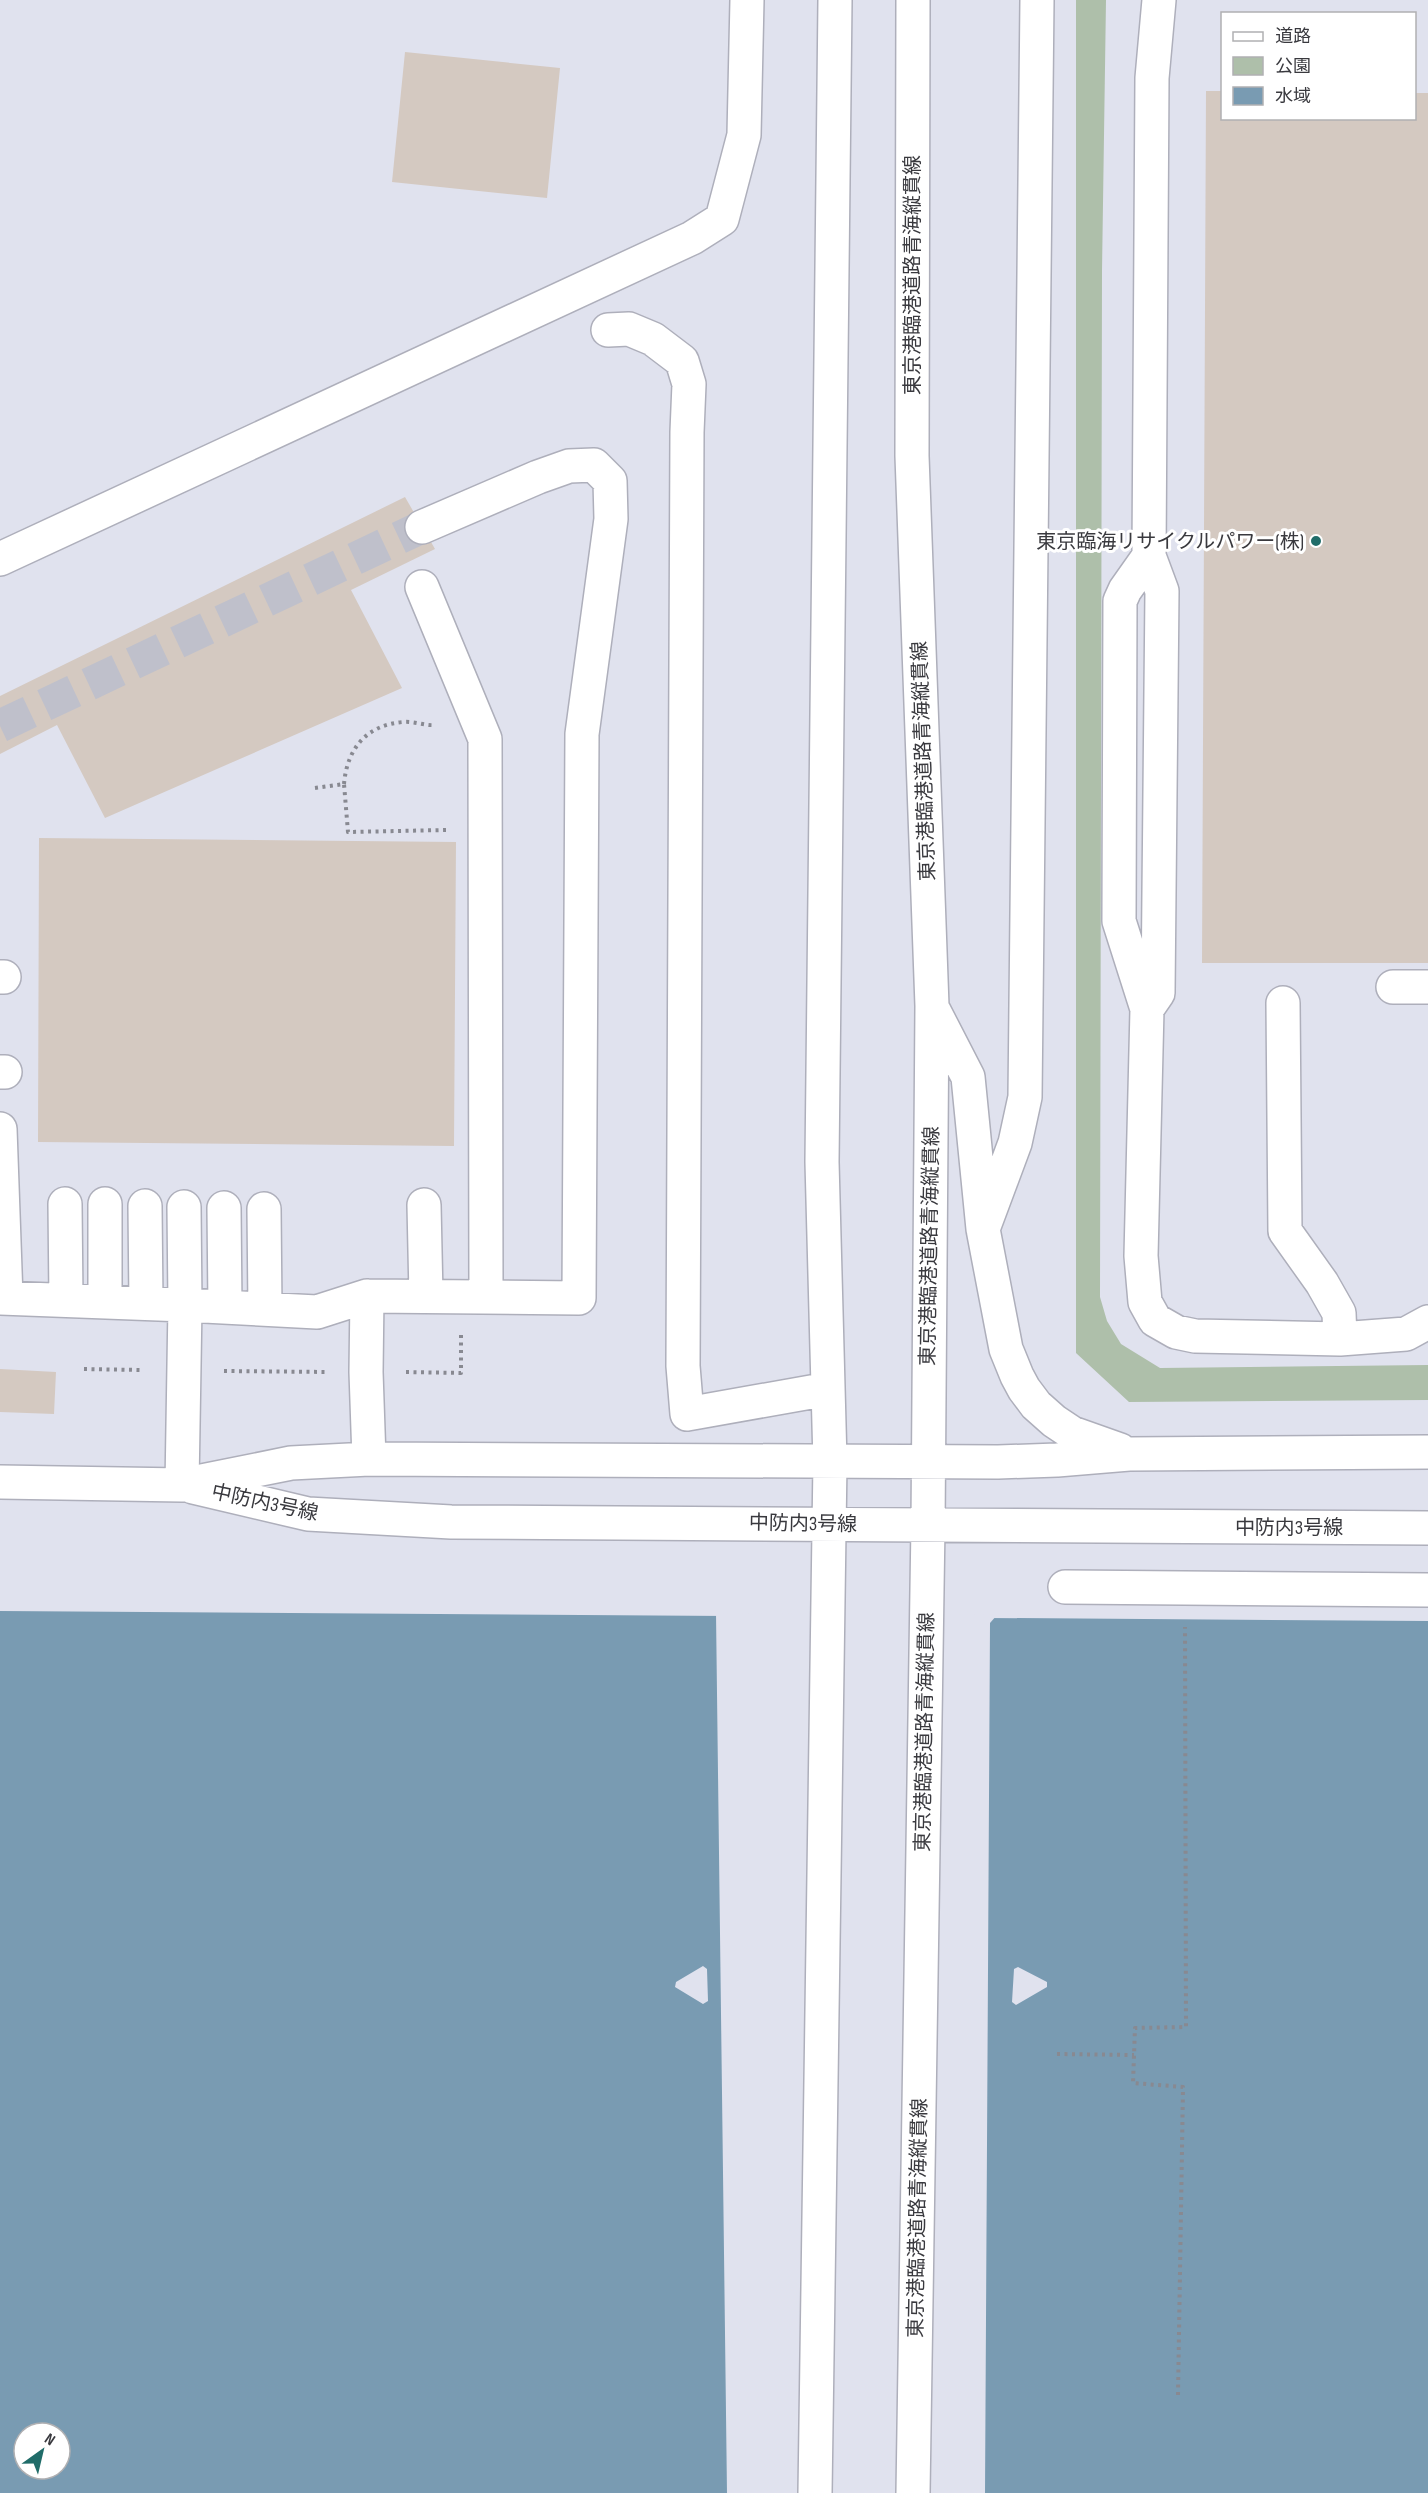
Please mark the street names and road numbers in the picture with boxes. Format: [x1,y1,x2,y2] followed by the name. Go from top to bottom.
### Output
[901,155,925,395] street label: 東京港臨港道路青海縦貫線
[908,641,940,881] street label: 東京港臨港道路青海縦貫線
[916,1126,944,1366] street label: 東京港臨港道路青海縦貫線
[209,1480,320,1526] street label: 中防内3号線
[749,1511,857,1537] street label: 中防内3号線
[1235,1516,1343,1540] street label: 中防内3号線
[911,1612,939,1852] street label: 東京港臨港道路青海縦貫線
[904,2098,932,2338] street label: 東京港臨港道路青海縦貫線

